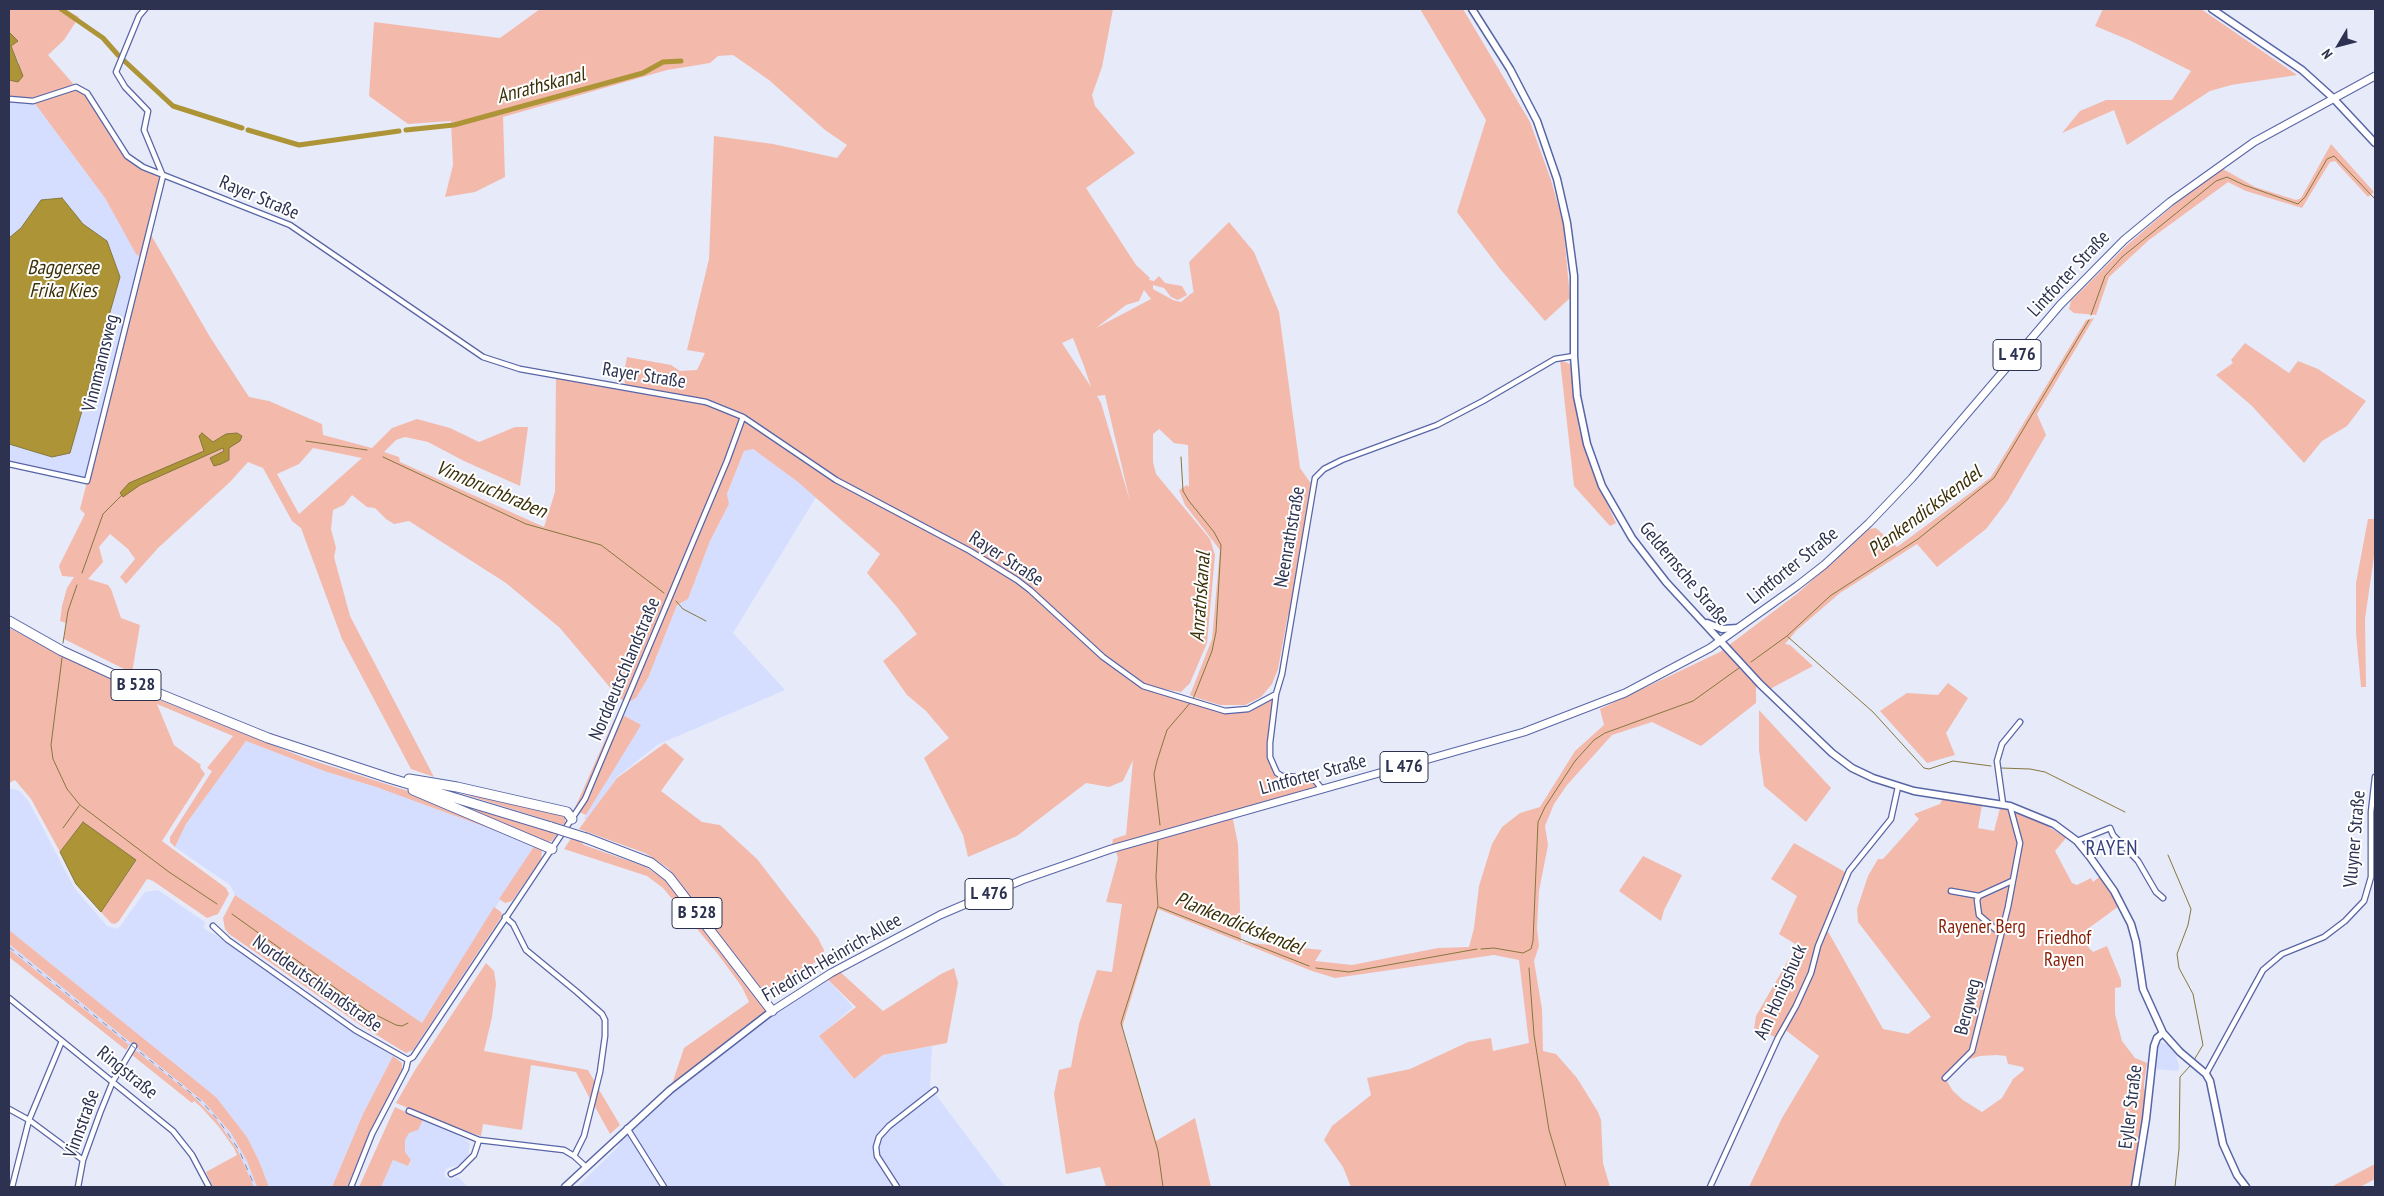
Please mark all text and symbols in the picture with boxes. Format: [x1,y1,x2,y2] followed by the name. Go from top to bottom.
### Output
[2314,20,2364,70] north arrow
[2318,46,2336,62] text: N
[494,63,588,109] water label: Anrathskanal
[216,171,302,225] street label: Rayer Straße
[2023,226,2115,322] street label: Lintforter Straße
[27,256,99,303] water label: Baggersee Frika Kies
[78,312,124,414] street label: Vinnmannsweg
[1993,340,2041,370] road number: L 476
[601,358,687,394] street label: Rayer Straße
[432,456,550,524] water label: Vinnbruchbraben
[1864,462,1986,562] water label: Plankendickskendel
[1270,485,1310,589] street label: Neenrathstraße
[1634,518,1734,630] street label: Geldernsche Straße
[1743,523,1843,609] street label: Lintforter Straße
[964,527,1048,591] street label: Rayer Straße
[1186,551,1216,643] water label: Anrathskanal
[585,594,665,744] street label: Norddeutschlandstraße
[111,670,161,700] road number: B 528
[1257,750,1369,800] street label: Lintforter Straße
[1380,752,1428,782] road number: L 476
[2339,790,2371,888] street label: Vluyner Straße
[2085,836,2139,862] district label: RAYEN
[965,879,1013,910] road number: L 476
[1172,887,1306,961] water label: Plankendickskendel
[672,898,722,928] road number: B 528
[758,909,906,1007] street label: Friedrich-Heinrich-Allee
[1938,917,2026,939] park label: Rayener Berg
[2037,928,2091,972] park label: Friedhof Rayen
[248,931,386,1037] street label: Norddeutschlandstraße
[1750,941,1812,1043] street label: Am Honigshuck
[1950,977,1986,1037] street label: Bergweg
[92,1042,162,1104] street label: Ringstraße
[2115,1064,2147,1150] street label: Eyller Straße
[59,1087,105,1161] street label: Vinnstraße

